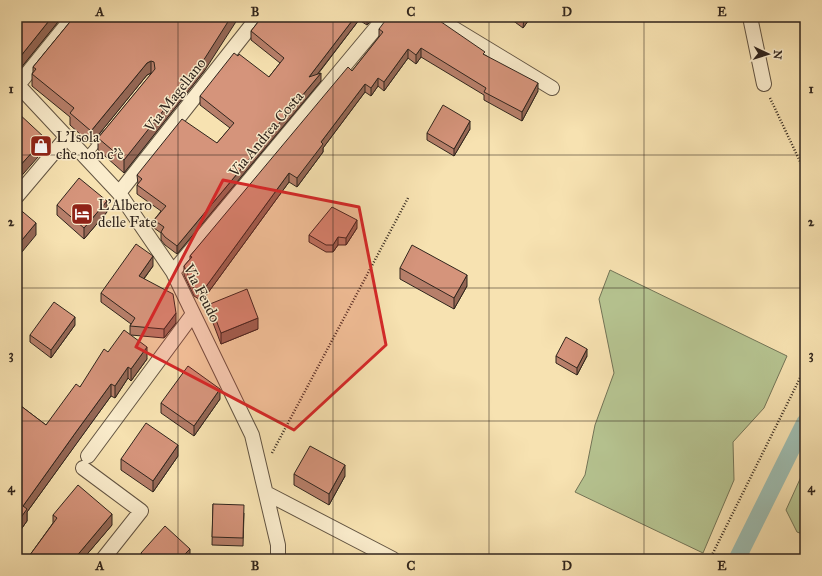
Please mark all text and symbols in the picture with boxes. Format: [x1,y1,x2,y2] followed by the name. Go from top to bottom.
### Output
[95,4,105,20] text: A
[251,4,260,20] text: B
[407,4,416,20] text: C
[562,4,572,20] text: D
[717,4,727,20] text: E
[748,34,788,74] north arrow
[771,50,784,60] text: N
[140,54,210,137] street label: Via Magellano
[8,81,14,97] text: 1
[808,81,814,97] text: 1
[224,87,307,181] street label: Via Andrea Costa
[56,128,124,163] place label: L'Isola che non c'è
[28,133,54,159] shop icon: L'Isola che non c'è
[98,196,157,231] place label: L'Albero delle Fate
[69,201,95,227] hotel icon: L'Albero delle Fate
[8,214,15,230] text: 2
[808,214,815,230] text: 2
[179,260,224,325] street label: Via Feudo
[8,347,14,363] text: 3
[808,347,814,363] text: 3
[7,480,15,496] text: 4
[807,480,815,496] text: 4
[95,558,105,574] text: A
[251,558,260,574] text: B
[407,558,416,574] text: C
[562,558,572,574] text: D
[717,558,727,574] text: E

